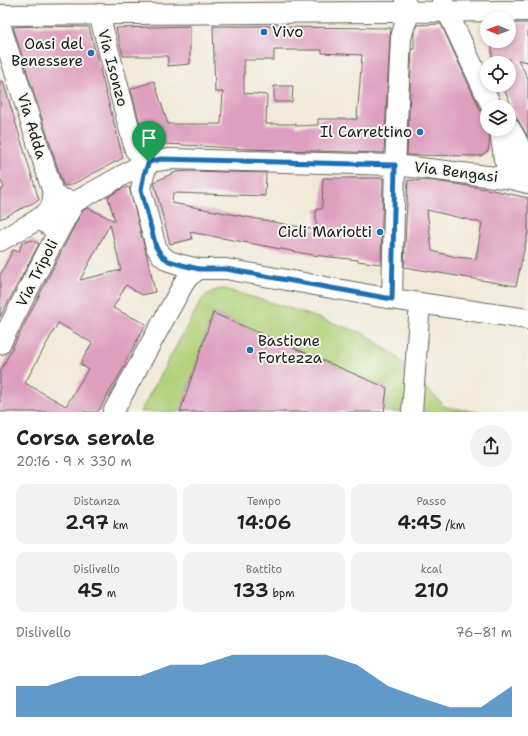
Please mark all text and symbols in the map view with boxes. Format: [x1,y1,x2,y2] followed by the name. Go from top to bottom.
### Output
[480,12,516,48] north arrow
[480,12,516,136] map controls
[272,22,303,42] place label: Vivo
[93,27,133,109] street label: Via Isonzo
[259,27,269,37] marker: Vivo
[11,34,83,71] place label: Oasi del Benessere
[86,48,96,58] marker: Oasi del Benessere
[480,56,516,92] button: locate
[13,91,52,162] street label: Via Adda
[480,100,516,136] button: layers
[132,121,166,162] pin
[320,122,412,142] place label: Il Carrettino
[138,127,160,149] icon: arrive
[415,127,425,137] marker: Il Carrettino
[413,157,499,187] street label: Via Bengasi
[278,222,372,242] place label: Cicli Mariotti
[375,227,385,237] marker: Cicli Mariotti
[11,236,63,310] street label: Via Tripoli
[258,331,323,368] place label: Bastione Fortezza
[245,345,255,355] marker: Bastione Fortezza
[16,423,155,452] text: Corsa serale
[470,425,512,467] button: share
[16,453,132,470] text: 20:16 · 9 × 330 m
[73,494,120,509] text: Distanza
[247,494,281,509] text: Tempo
[416,494,446,509] text: Passo
[65,509,109,535] text: 2.97
[236,509,291,535] text: 14:06
[397,509,442,535] text: 4:45
[109,518,128,533] text: km
[442,518,465,533] text: /km
[73,562,120,577] text: Dislivello
[246,562,282,577] text: Battito
[421,562,442,577] text: kcal
[77,577,103,603] text: 45
[233,577,269,603] text: 133
[414,577,449,603] text: 210
[103,586,116,601] text: m
[269,586,295,601] text: bpm
[16,624,71,641] text: Dislivello
[456,624,512,641] text: 76–81 m

